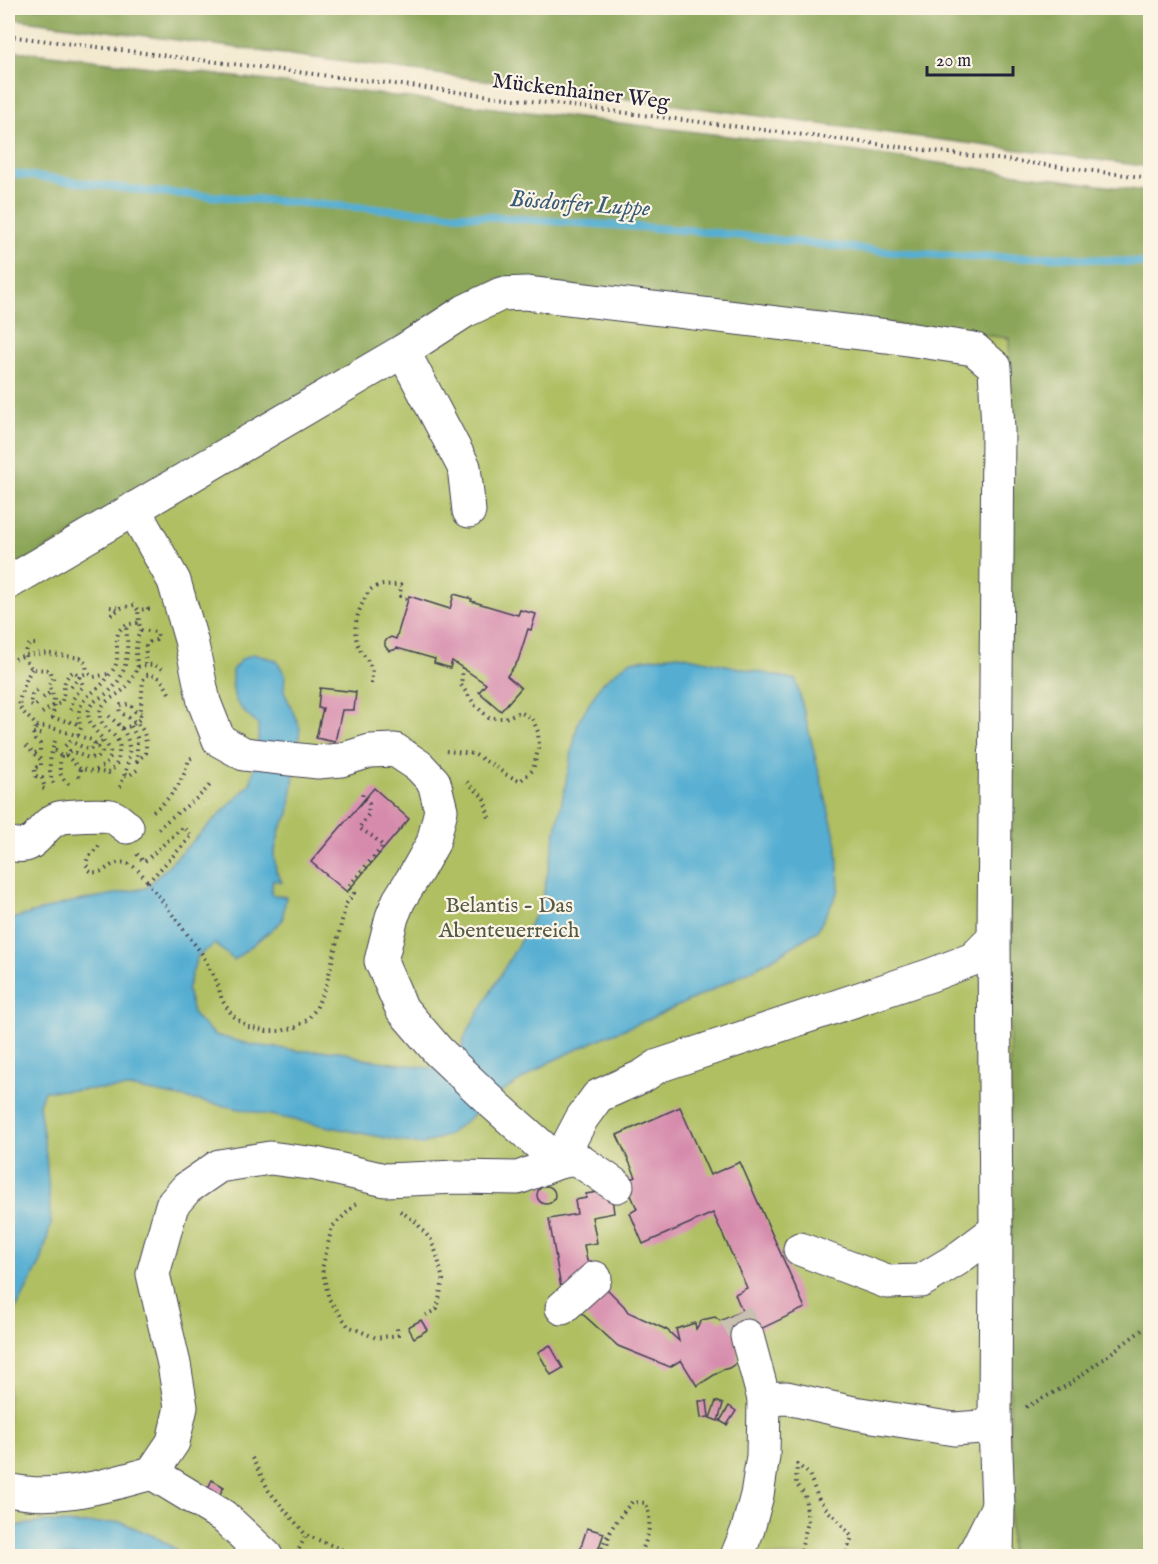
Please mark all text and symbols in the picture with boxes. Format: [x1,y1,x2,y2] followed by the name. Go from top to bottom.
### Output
[927,39,1012,77] scale bar
[936,50,971,73] text: 20 m
[490,67,672,117] street label: Mückenhainer Weg
[509,184,651,225] water label: Bösdorfer Luppe
[438,892,580,945] park label: Belantis - Das Abenteuerreich

